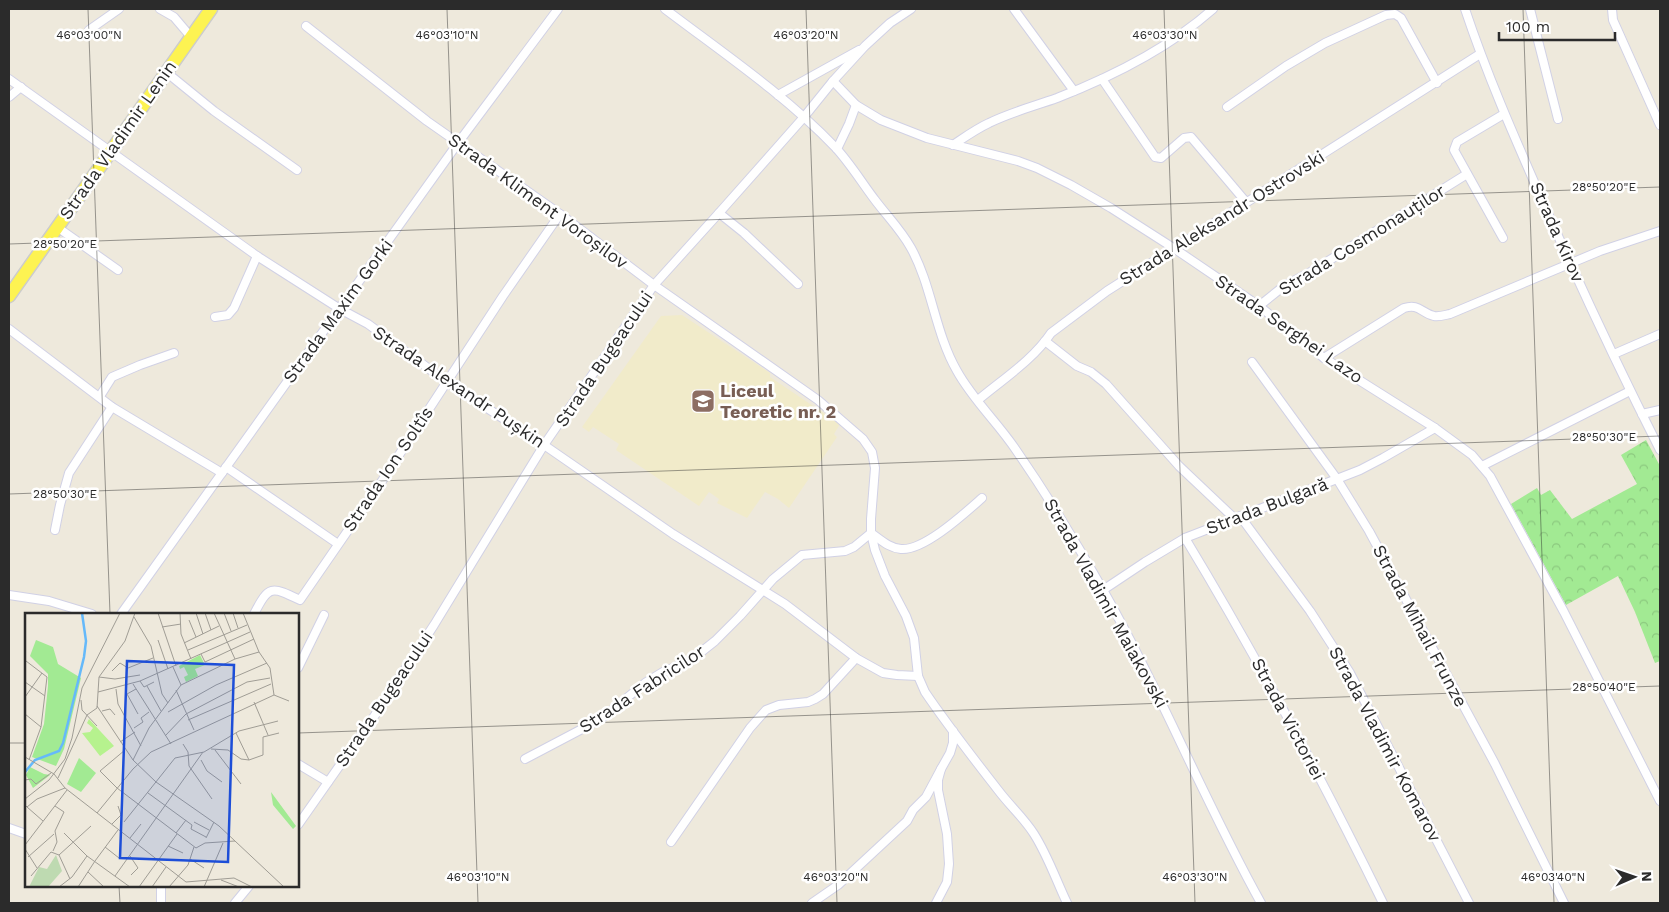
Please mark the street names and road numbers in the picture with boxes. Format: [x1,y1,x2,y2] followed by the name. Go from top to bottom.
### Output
[55,56,180,223] street label: Strada Vladimir Lenin
[444,128,633,273] street label: Strada Kliment Voroșilov
[1115,146,1328,289] street label: Strada Aleksandr Ostrovski
[1526,178,1589,286] street label: Strada Kirov
[1275,180,1449,300] street label: Strada Cosmonauților
[278,235,397,387] street label: Strada Maxim Gorki
[1211,270,1367,388] street label: Strada Serghei Lazo
[550,287,657,431] street label: Strada Bugeacului
[369,321,549,452] street label: Strada Alexandr Pușkin
[338,402,437,535] street label: Strada Ion Soltîs
[1203,473,1331,538] street label: Strada Bulgară
[1040,494,1173,711] street label: Strada Vladimir Maiakovski
[1369,541,1472,710] street label: Strada Mihail Frunze
[330,627,437,771] street label: Strada Bugeacului
[575,640,709,737] street label: Strada Fabricilor
[1325,643,1446,845] street label: Strada Vladimir Komarov
[1247,654,1329,783] street label: Strada Victoriei

